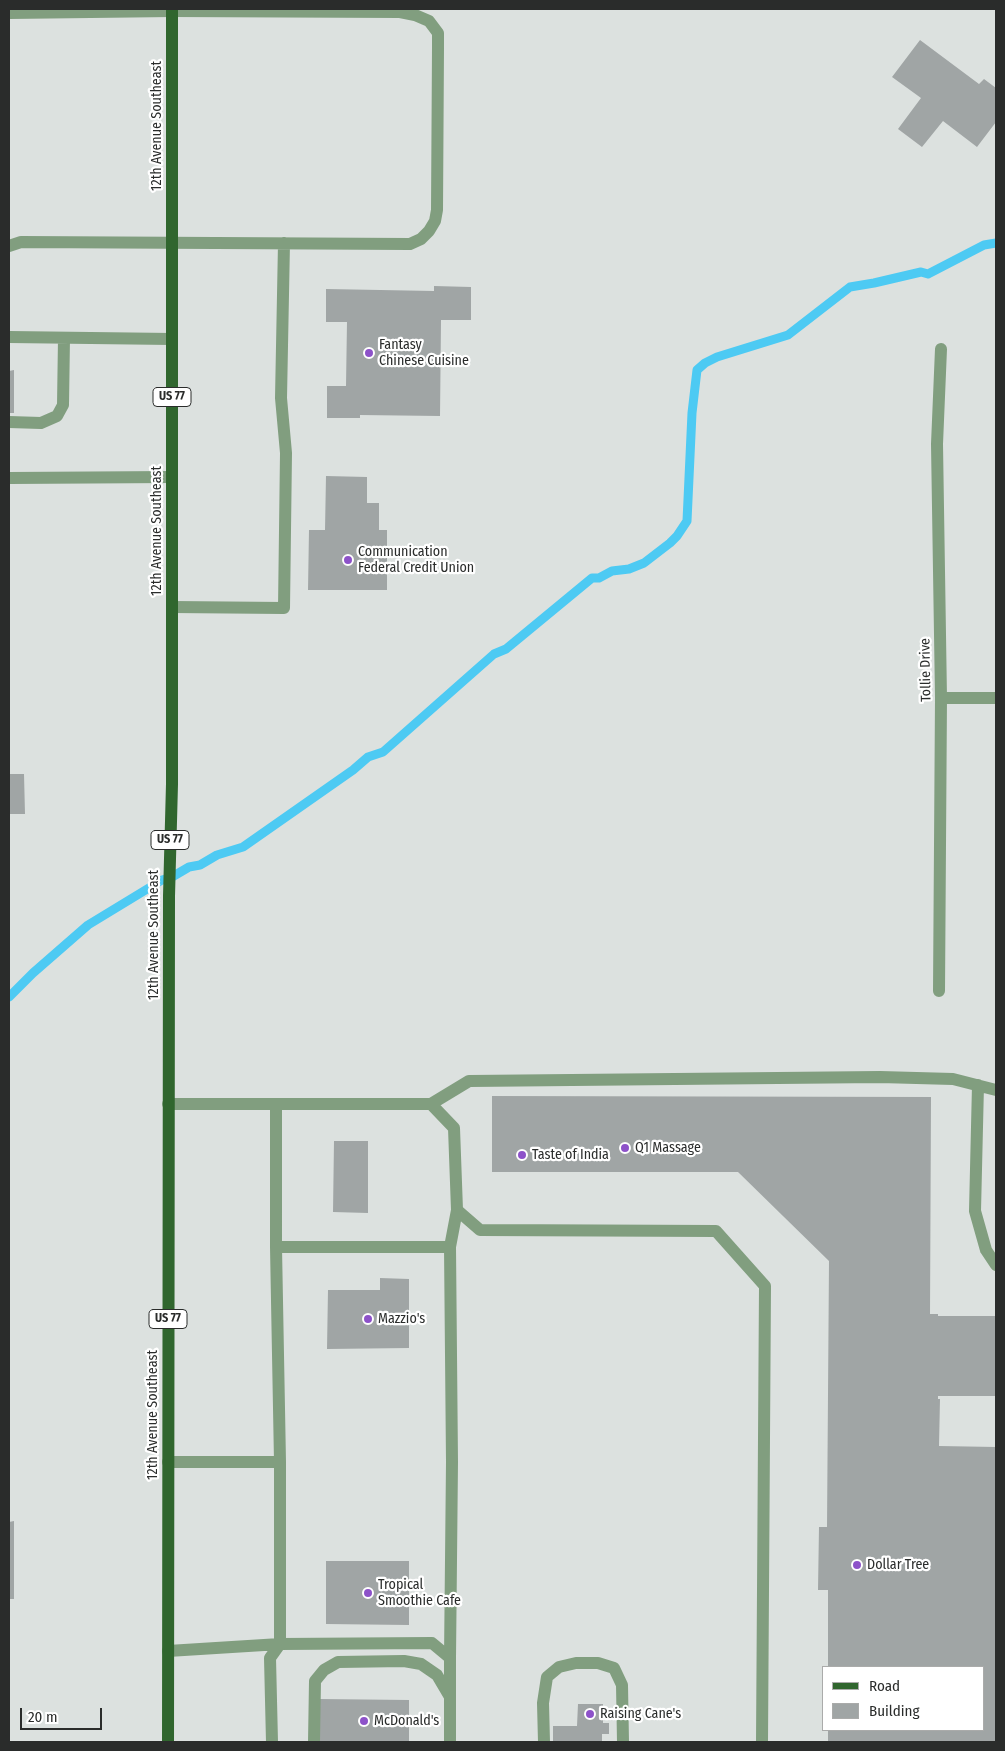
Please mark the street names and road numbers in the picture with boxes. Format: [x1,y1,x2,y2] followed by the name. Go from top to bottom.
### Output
[149,61,165,191] street label: 12th Avenue Southeast
[153,388,191,407] road number: US 77
[149,466,165,596] street label: 12th Avenue Southeast
[917,638,935,702] street label: Tollie Drive
[151,830,189,850] road number: US 77
[146,870,162,1000] street label: 12th Avenue Southeast
[149,1310,187,1328] road number: US 77
[145,1350,161,1480] street label: 12th Avenue Southeast

